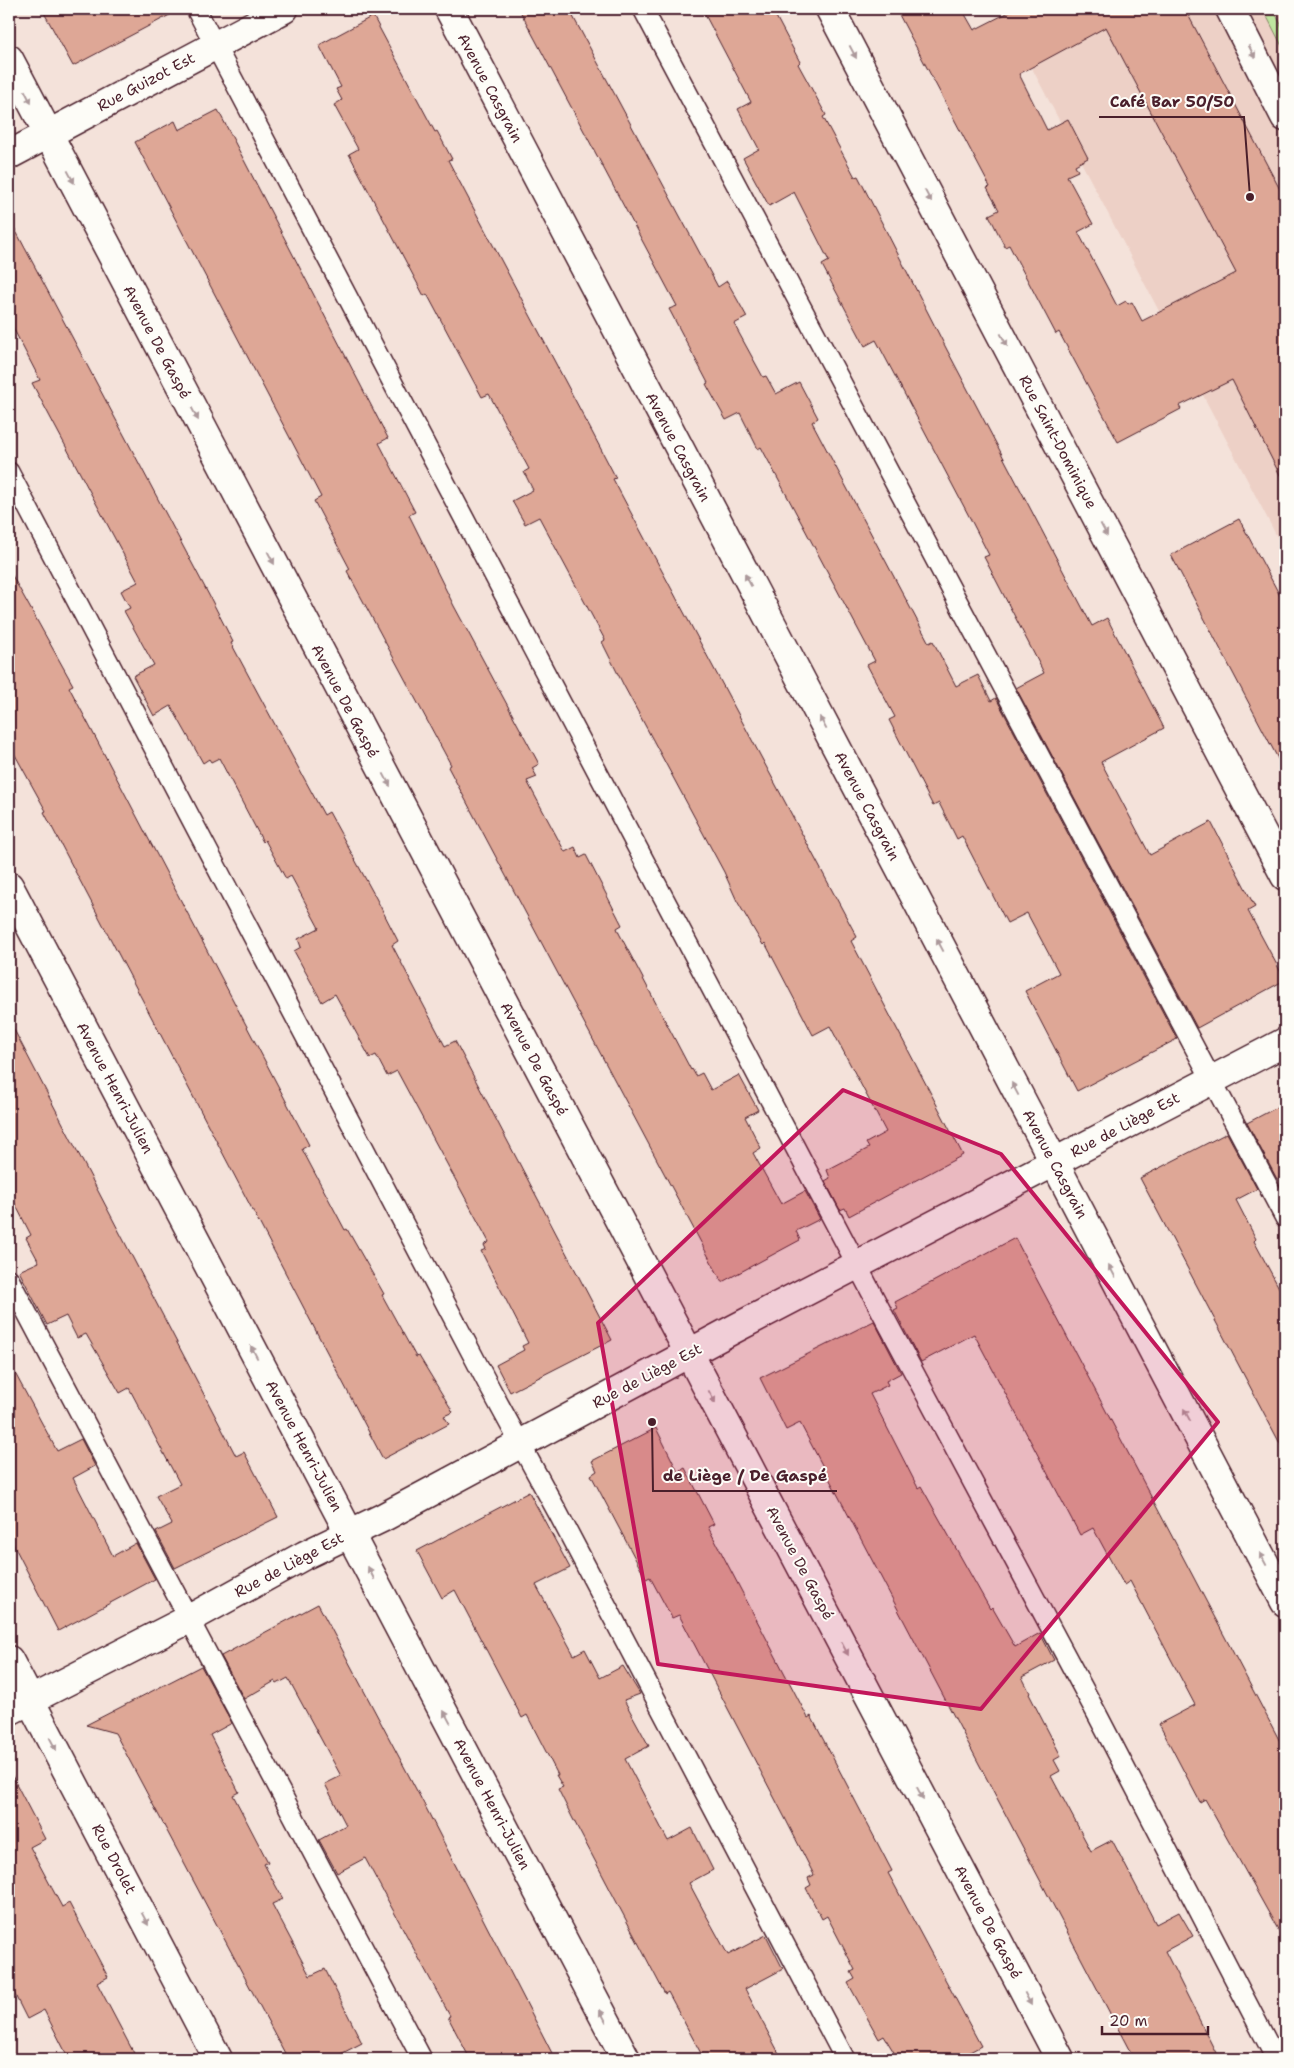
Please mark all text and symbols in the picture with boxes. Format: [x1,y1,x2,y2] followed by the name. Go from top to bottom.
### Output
[453,30,527,146] street label: Avenue Casgrain
[849,45,857,59] one-way arrow
[1248,45,1256,59] one-way arrow
[94,48,198,116] street label: Rue Guizot Est
[1099,86,1244,117] callout: Café Bar 50/50
[24,89,32,104] one-way arrow
[1110,91,1234,112] text: Café Bar 50/50
[67,170,75,185] one-way arrow
[924,189,932,203] one-way arrow
[119,282,195,402] street label: Avenue De Gaspé
[1000,332,1008,347] one-way arrow
[1014,372,1102,512] street label: Rue Saint-Dominique
[641,389,715,505] street label: Avenue Casgrain
[191,407,199,422] one-way arrow
[1100,523,1108,537] one-way arrow
[267,551,275,565] one-way arrow
[744,572,752,587] one-way arrow
[307,641,383,761] street label: Avenue De Gaspé
[819,717,828,730] one-way arrow
[830,748,904,864] street label: Avenue Casgrain
[383,772,391,787] one-way arrow
[936,938,944,952] one-way arrow
[496,999,572,1119] street label: Avenue De Gaspé
[72,1019,158,1157] street label: Avenue Henri-Julien
[1011,1082,1019,1096] one-way arrow
[1067,1088,1183,1162] street label: Rue de Liège Est
[1018,1106,1092,1222] street label: Avenue Casgrain
[1108,1264,1116,1278] one-way arrow
[589,1339,705,1413] street label: Rue de Liège Est
[250,1345,258,1360] one-way arrow
[261,1377,347,1515] street label: Avenue Henri-Julien
[708,1390,717,1403] one-way arrow
[1183,1407,1191,1422] one-way arrow
[653,1460,837,1491] callout: de Liège / De Gaspé
[663,1465,828,1486] text: de Liège / De Gaspé
[762,1503,838,1623] street label: Avenue De Gaspé
[231,1528,347,1602] street label: Rue de Liège Est
[1259,1551,1267,1566] one-way arrow
[367,1566,375,1580] one-way arrow
[841,1642,849,1656] one-way arrow
[442,1710,451,1724] one-way arrow
[449,1735,535,1873] street label: Avenue Henri-Julien
[49,1736,57,1751] one-way arrow
[916,1786,924,1800] one-way arrow
[87,1820,141,1898] street label: Rue Drolet
[950,1862,1026,1982] street label: Avenue De Gaspé
[141,1912,149,1926] one-way arrow
[1024,1992,1032,2006] one-way arrow
[1102,2003,1208,2035] scale bar
[599,2009,607,2023] one-way arrow
[1109,2011,1148,2031] text: 20 m

